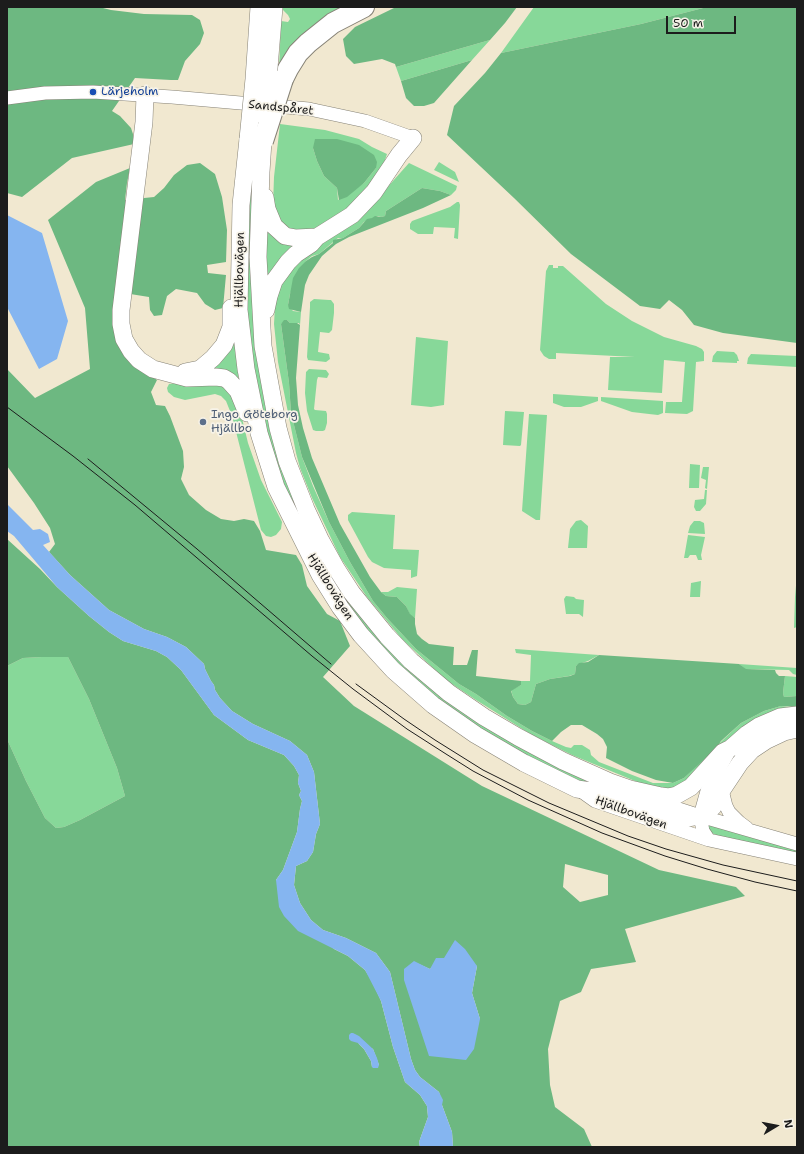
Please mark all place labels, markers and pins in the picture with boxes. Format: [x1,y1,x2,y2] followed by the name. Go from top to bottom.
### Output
[101,85,158,99] place label: Lärjeholm
[88,87,98,97] marker: Lärjeholm
[211,408,298,436] place label: Ingo Göteborg Hjällbo
[198,417,208,427] marker: Ingo Göteborg Hjällbo

